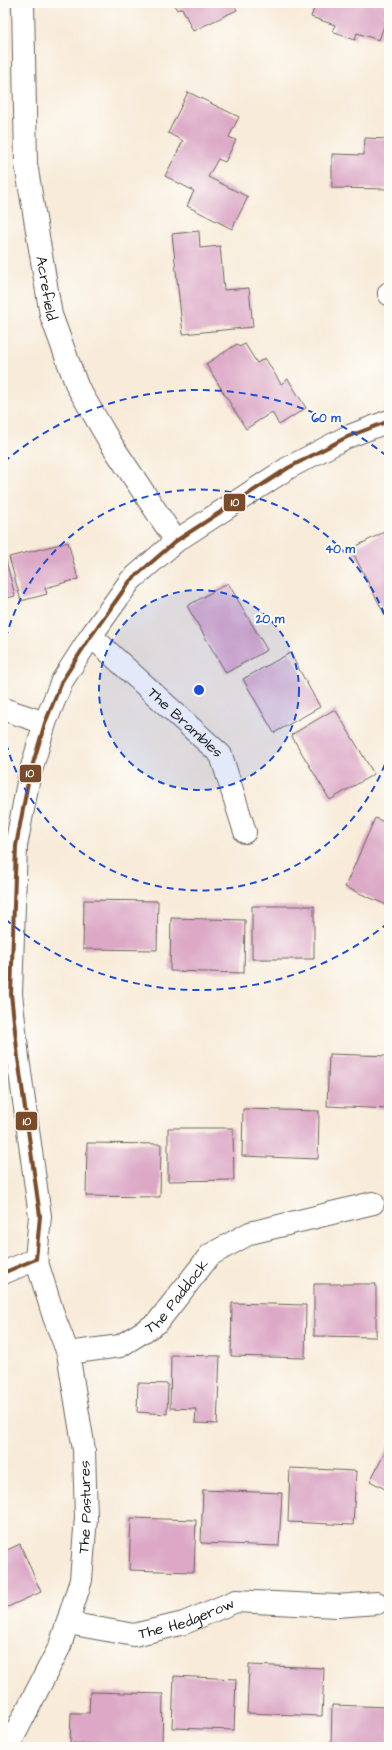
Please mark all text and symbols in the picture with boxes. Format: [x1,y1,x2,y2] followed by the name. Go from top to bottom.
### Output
[30,255,62,324] street label: Acrefield
[311,410,341,427] text: 60 m
[223,493,246,512] line badge: 10
[231,495,239,510] text: 10
[325,541,356,558] text: 40 m
[255,611,285,628] text: 20 m
[143,683,228,763] street label: The Brambles
[192,683,206,697] centre of rings
[19,764,42,783] line badge: 10
[26,766,34,781] text: 10
[15,1111,38,1131] line badge: 10
[23,1114,31,1129] text: 10
[141,1255,214,1339] street label: The Paddock
[73,1460,97,1554] street label: The Pastures
[136,1593,238,1645] street label: The Hedgerow

